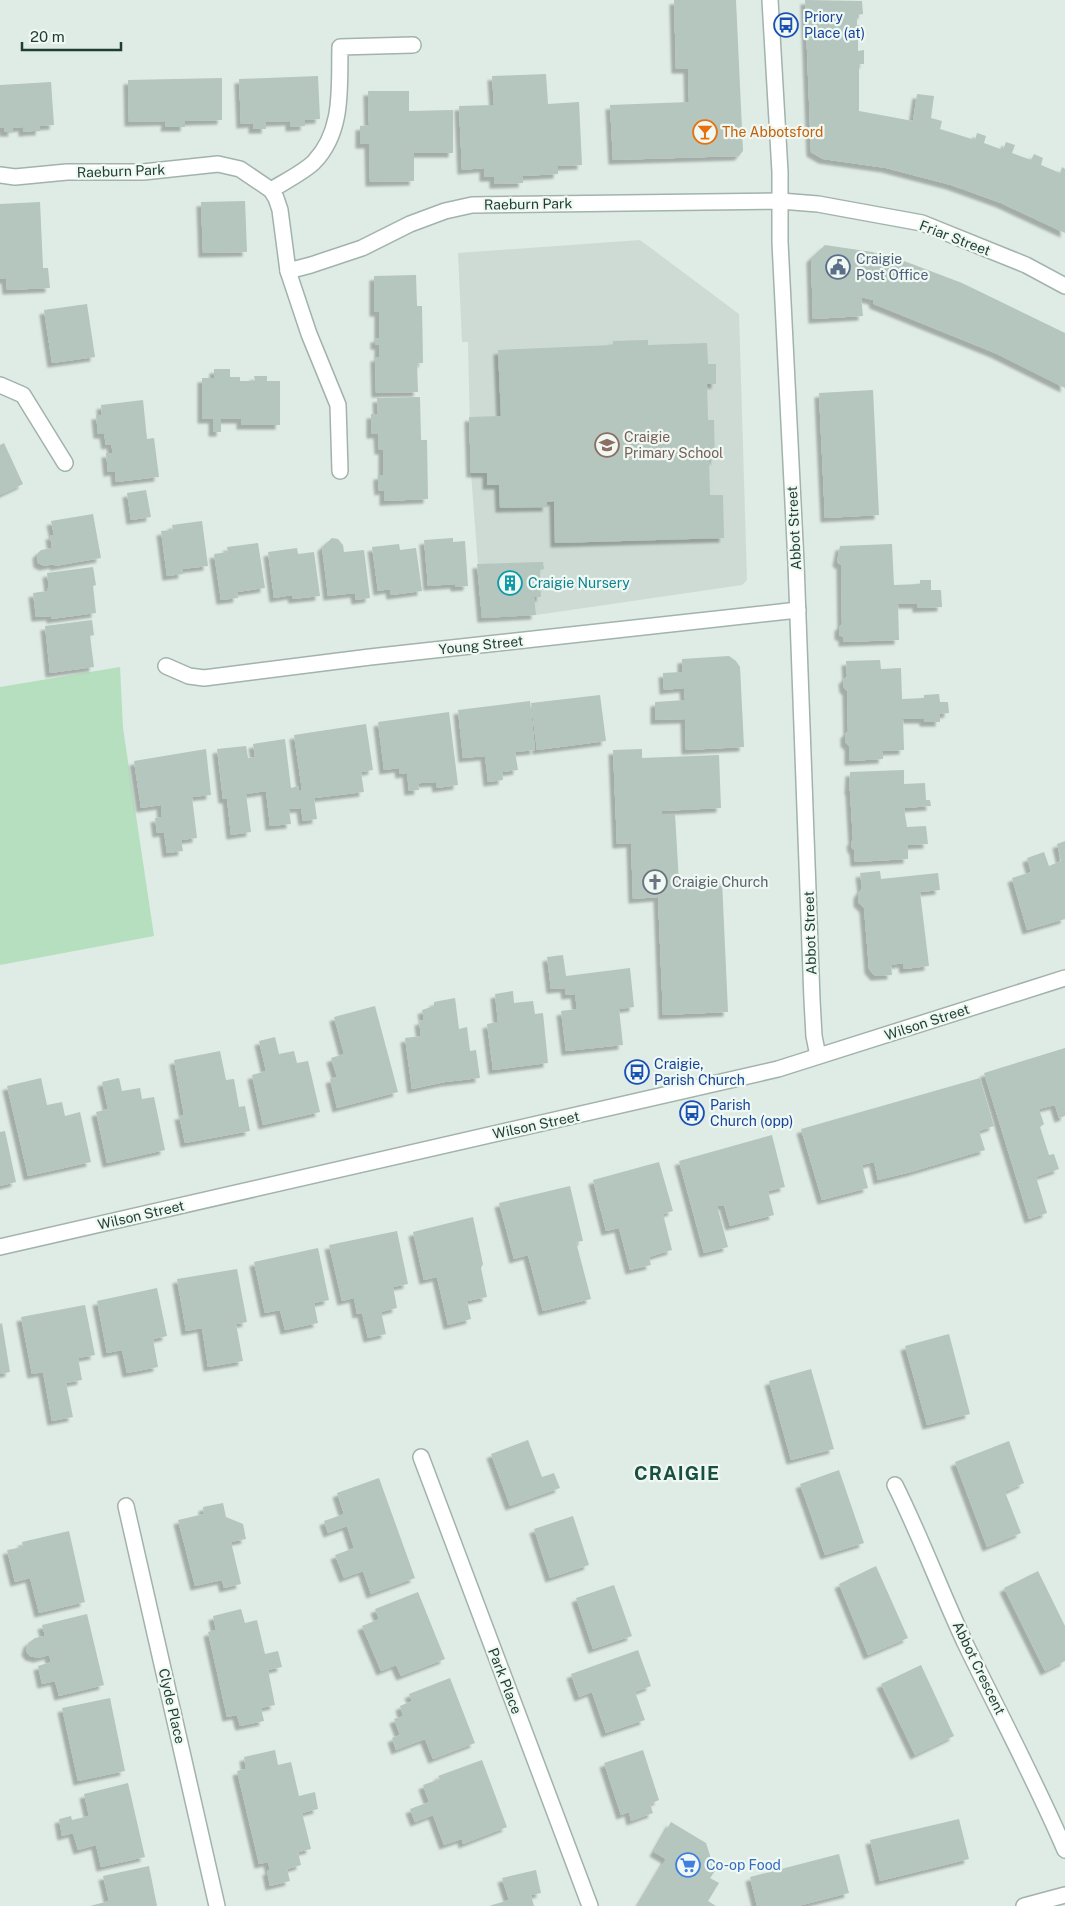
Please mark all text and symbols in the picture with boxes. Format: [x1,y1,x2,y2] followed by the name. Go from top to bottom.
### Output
[804,9,865,41] place label: Priory Place (at)
[773,12,799,38] bus stop icon: Priory Place (at)
[22,20,121,52] scale bar
[30,28,65,45] text: 20 m
[692,119,718,145] bar icon: The Abbotsford
[722,124,823,140] place label: The Abbotsford
[77,161,166,181] street label: Raeburn Park
[484,195,572,213] street label: Raeburn Park
[917,217,993,259] street label: Friar Street
[856,251,928,283] place label: Craigie Post Office
[825,254,851,280] public building icon: Craigie Post Office
[624,429,723,461] place label: Craigie Primary School
[594,432,620,458] school or university icon: Craigie Primary School
[784,486,804,570] street label: Abbot Street
[497,570,523,596] building icon: Craigie Nursery
[528,575,630,591] place label: Craigie Nursery
[438,633,524,657] street label: Young Street
[642,869,668,895] church icon: Craigie Church
[672,874,768,890] place label: Craigie Church
[801,891,819,975] street label: Abbot Street
[883,1001,971,1043] street label: Wilson Street
[654,1056,745,1088] place label: Craigie, Parish Church
[624,1059,650,1085] bus stop icon: Craigie, Parish Church
[710,1097,793,1129] place label: Parish Church (opp)
[679,1100,705,1126] bus stop icon: Parish Church (opp)
[491,1108,581,1142] street label: Wilson Street
[96,1197,186,1233] street label: Wilson Street
[634,1462,720,1484] district label: CRAIGIE
[950,1619,1008,1717] street label: Abbot Crescent
[485,1646,525,1716] street label: Park Place
[156,1667,188,1745] street label: Clyde Place
[675,1852,701,1878] supermarket icon: Co-op Food
[706,1857,781,1873] place label: Co-op Food

